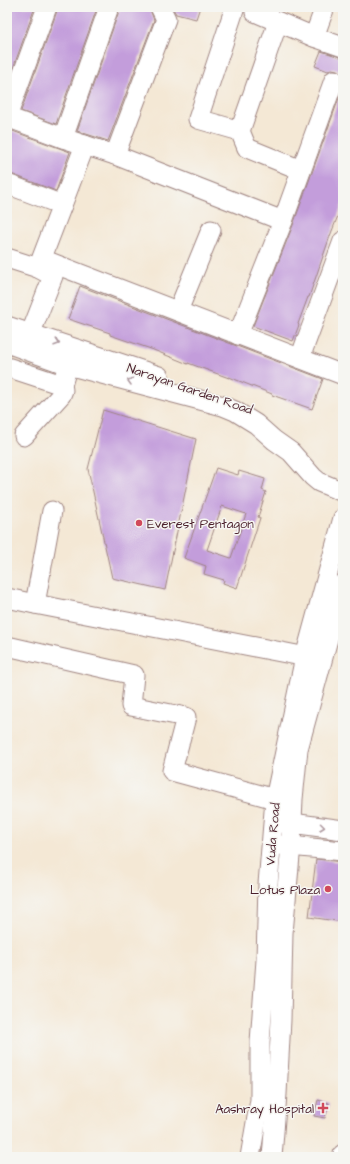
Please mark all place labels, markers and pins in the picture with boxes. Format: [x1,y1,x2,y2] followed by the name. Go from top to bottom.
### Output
[147,515,254,534] place label: Everest Pentagon
[134,518,144,528] marker: Everest Pentagon
[250,881,320,899] place label: Lotus Plaza
[323,884,333,894] marker: Lotus Plaza
[215,1100,314,1119] place label: Aashray Hospital
[317,1102,329,1114] marker: Aashray Hospital

